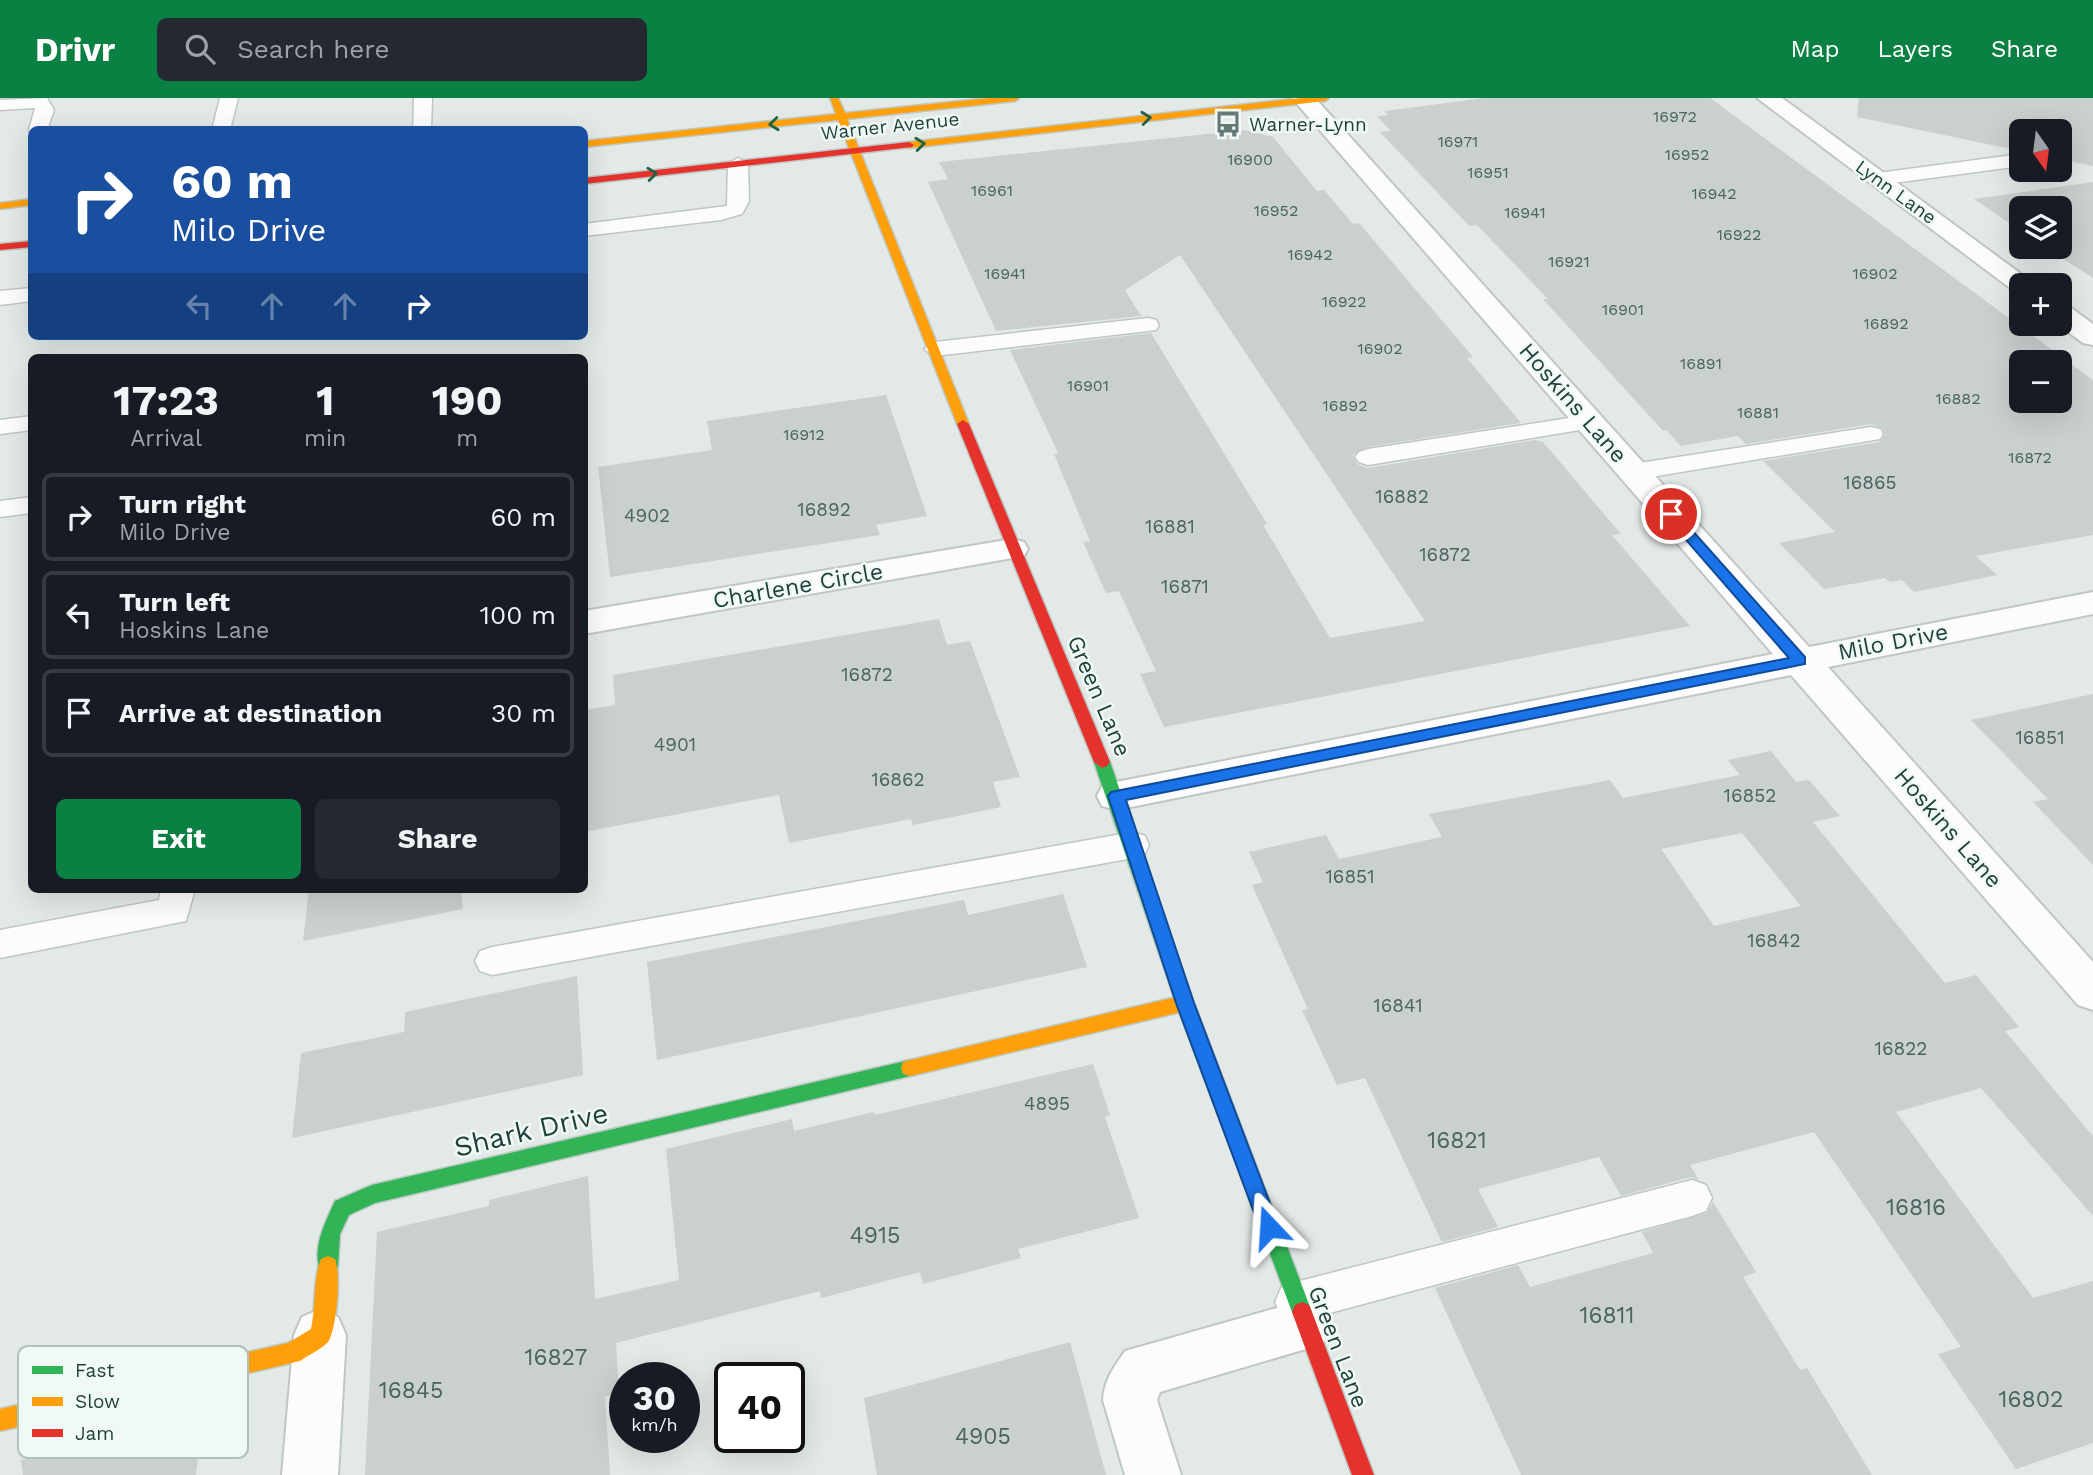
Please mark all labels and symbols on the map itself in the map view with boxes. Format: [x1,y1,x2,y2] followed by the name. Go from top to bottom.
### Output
[820,107,960,145] street label: Warner Avenue
[1653,107,1697,126] house number: 16972
[1213,109,1243,139] bus stop icon: Warner-Lynn
[1140,111,1152,126] one-way arrow
[1249,113,1367,136] place label: Warner-Lynn
[768,116,779,131] one-way arrow
[2009,119,2072,182] north arrow
[1438,132,1478,151] house number: 16971
[914,136,926,151] one-way arrow
[1665,145,1709,164] house number: 16952
[1227,150,1273,169] house number: 16900
[1851,155,1941,229] street label: Lynn Lane
[1467,163,1509,182] house number: 16951
[647,166,658,181] one-way arrow
[971,181,1013,200] house number: 16961
[1692,184,1736,203] house number: 16942
[1254,201,1298,220] house number: 16952
[1504,203,1546,222] house number: 16941
[1717,225,1761,244] house number: 16922
[1288,245,1332,264] house number: 16942
[1548,252,1590,271] house number: 16921
[984,264,1026,283] house number: 16941
[1852,264,1898,283] house number: 16902
[1322,292,1366,311] house number: 16922
[1602,300,1644,319] house number: 16901
[1863,314,1909,333] house number: 16892
[1514,337,1632,469] street label: Hoskins Lane
[1357,339,1403,358] house number: 16902
[1680,354,1722,373] house number: 16891
[1067,376,1109,395] house number: 16901
[1935,389,1981,408] house number: 16882
[1322,396,1368,415] house number: 16892
[1737,403,1779,422] house number: 16881
[783,425,825,444] house number: 16912
[2008,448,2052,467] house number: 16872
[1843,471,1897,494] house number: 16865
[1641,484,1701,544] pin
[1375,485,1429,508] house number: 16882
[797,498,851,521] house number: 16892
[624,504,670,527] house number: 4902
[1145,515,1195,538] house number: 16881
[1419,543,1471,566] house number: 16872
[711,558,885,614] street label: Charlene Circle
[1161,575,1209,598] house number: 16871
[1836,618,1950,666] street label: Milo Drive
[1061,632,1137,760] street label: Green Lane
[841,663,893,686] house number: 16872
[2015,726,2065,749] house number: 16851
[654,733,696,756] house number: 4901
[1889,762,2007,894] street label: Hoskins Lane
[871,768,925,791] house number: 16862
[1724,784,1776,807] house number: 16852
[1325,865,1375,888] house number: 16851
[1747,929,1801,952] house number: 16842
[1373,994,1423,1017] house number: 16841
[1875,1037,1927,1060] house number: 16822
[1024,1092,1070,1115] house number: 4895
[451,1096,611,1164] street label: Shark Drive
[1427,1127,1487,1154] house number: 16821
[1232,1190,1306,1264] position arrow
[1886,1194,1946,1221] house number: 16816
[850,1222,900,1249] house number: 4915
[1302,1282,1374,1412] street label: Green Lane
[1579,1302,1635,1329] house number: 16811
[525,1344,588,1371] house number: 16827
[18,1346,248,1458] legend
[75,1359,114,1382] text: Fast
[714,1362,805,1453] speed limit sign: 40
[379,1377,443,1404] house number: 16845
[1999,1386,2063,1413] house number: 16802
[75,1390,120,1413] text: Slow
[75,1422,114,1445] text: Jam
[955,1423,1011,1450] house number: 4905

